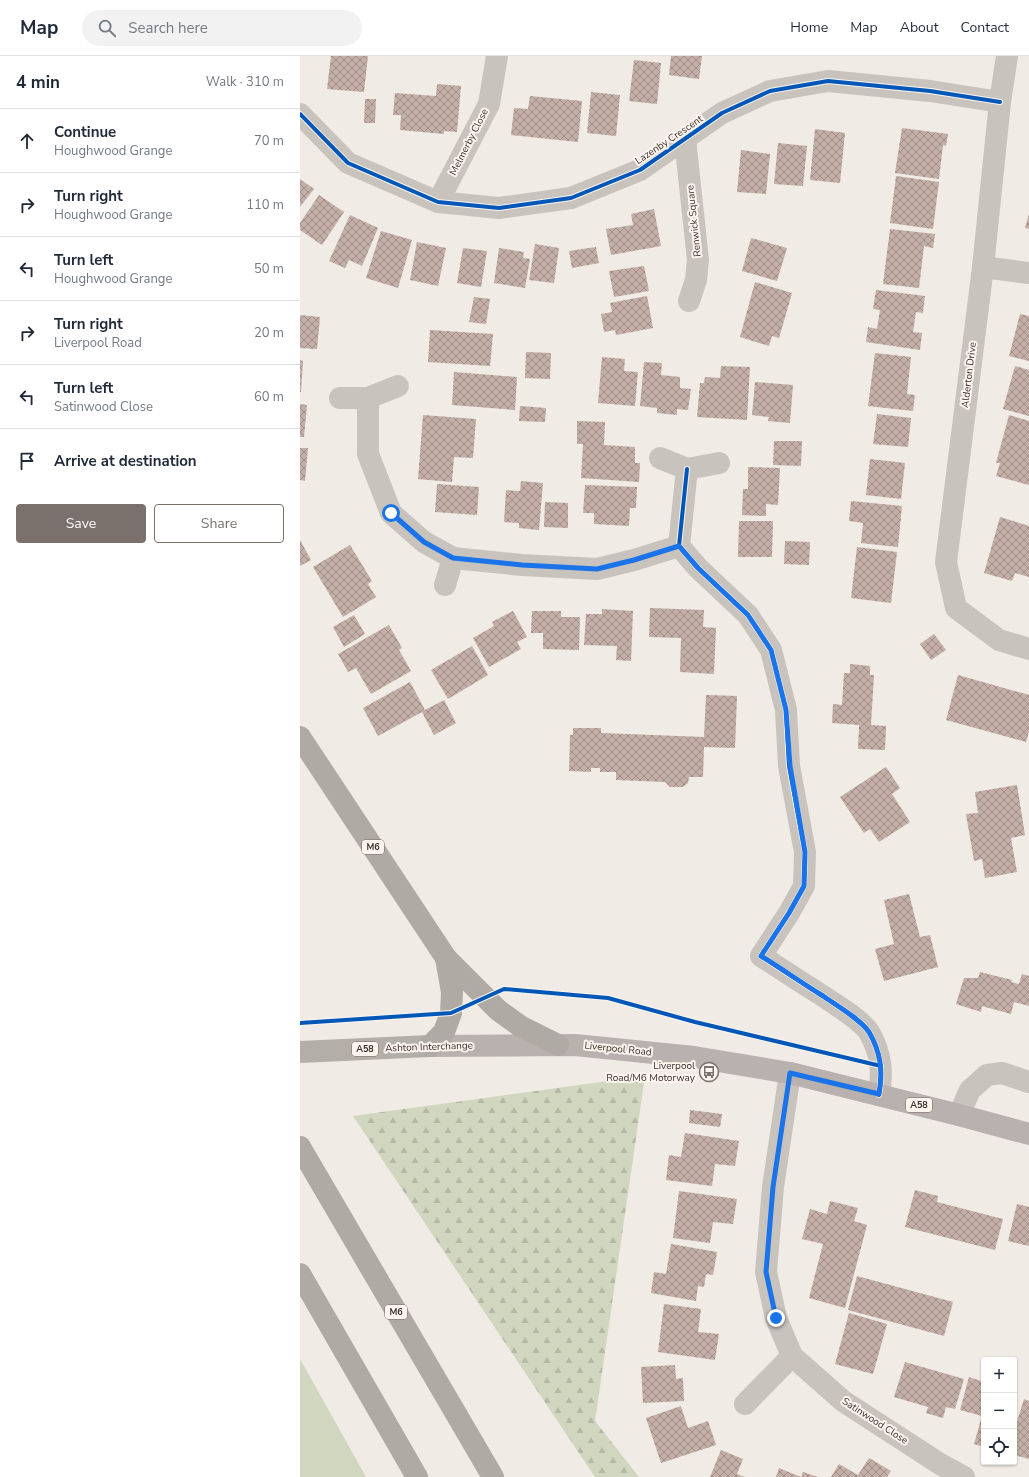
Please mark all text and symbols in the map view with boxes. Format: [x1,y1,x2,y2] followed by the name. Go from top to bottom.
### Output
[82,10,362,46] search box
[20,15,58,41] text: Map
[96,17,118,39] icon: search
[128,18,208,38] text: Search here
[790,18,828,37] text: Home
[850,18,878,37] text: Map
[900,18,939,37] text: About
[961,18,1009,37] text: Contact
[16,71,60,94] text: 4 min
[206,73,284,91] text: Walk · 310 m
[446,106,492,178] street label: Melmerby Close
[632,112,706,168] street label: Lazenby Crescent
[54,122,116,142] text: Continue
[16,130,38,152] icon: ahead
[254,132,284,150] text: 70 m
[54,142,172,160] text: Houghwood Grange
[683,184,705,258] street label: Renwick Square
[54,186,123,206] text: Turn right
[16,194,38,216] icon: right
[246,196,284,214] text: 110 m
[54,206,172,224] text: Houghwood Grange
[54,250,113,270] text: Turn left
[16,258,38,280] icon: left
[254,260,284,278] text: 50 m
[54,270,172,288] text: Houghwood Grange
[54,314,123,334] text: Turn right
[16,322,38,344] icon: right
[254,324,284,342] text: 20 m
[54,334,142,352] text: Liverpool Road
[958,341,980,409] street label: Alderton Drive
[54,378,113,398] text: Turn left
[16,386,38,408] icon: left
[254,388,284,406] text: 60 m
[54,398,153,416] text: Satinwood Close
[16,450,38,472] icon: arrive
[54,451,197,471] text: Arrive at destination
[16,504,146,543] button: Save
[154,504,284,543] button: Share
[382,504,400,522] route start
[362,840,384,854] road number: M6
[385,1038,473,1056] street label: Ashton Interchange
[584,1039,652,1060] street label: Liverpool Road
[352,1042,378,1056] road number: A58
[606,1059,696,1085] place label: Liverpool Road/M6 Motorway
[698,1061,720,1083] bus stop icon: Liverpool Road/M6 Motorway
[906,1098,932,1112] road number: A58
[385,1305,407,1319] road number: M6
[767,1309,785,1327] route end
[981,1357,1017,1465] map controls
[981,1357,1017,1393] button: +
[981,1393,1017,1429] button: −
[839,1394,911,1448] street label: Satinwood Close
[981,1429,1017,1465] button: locate

